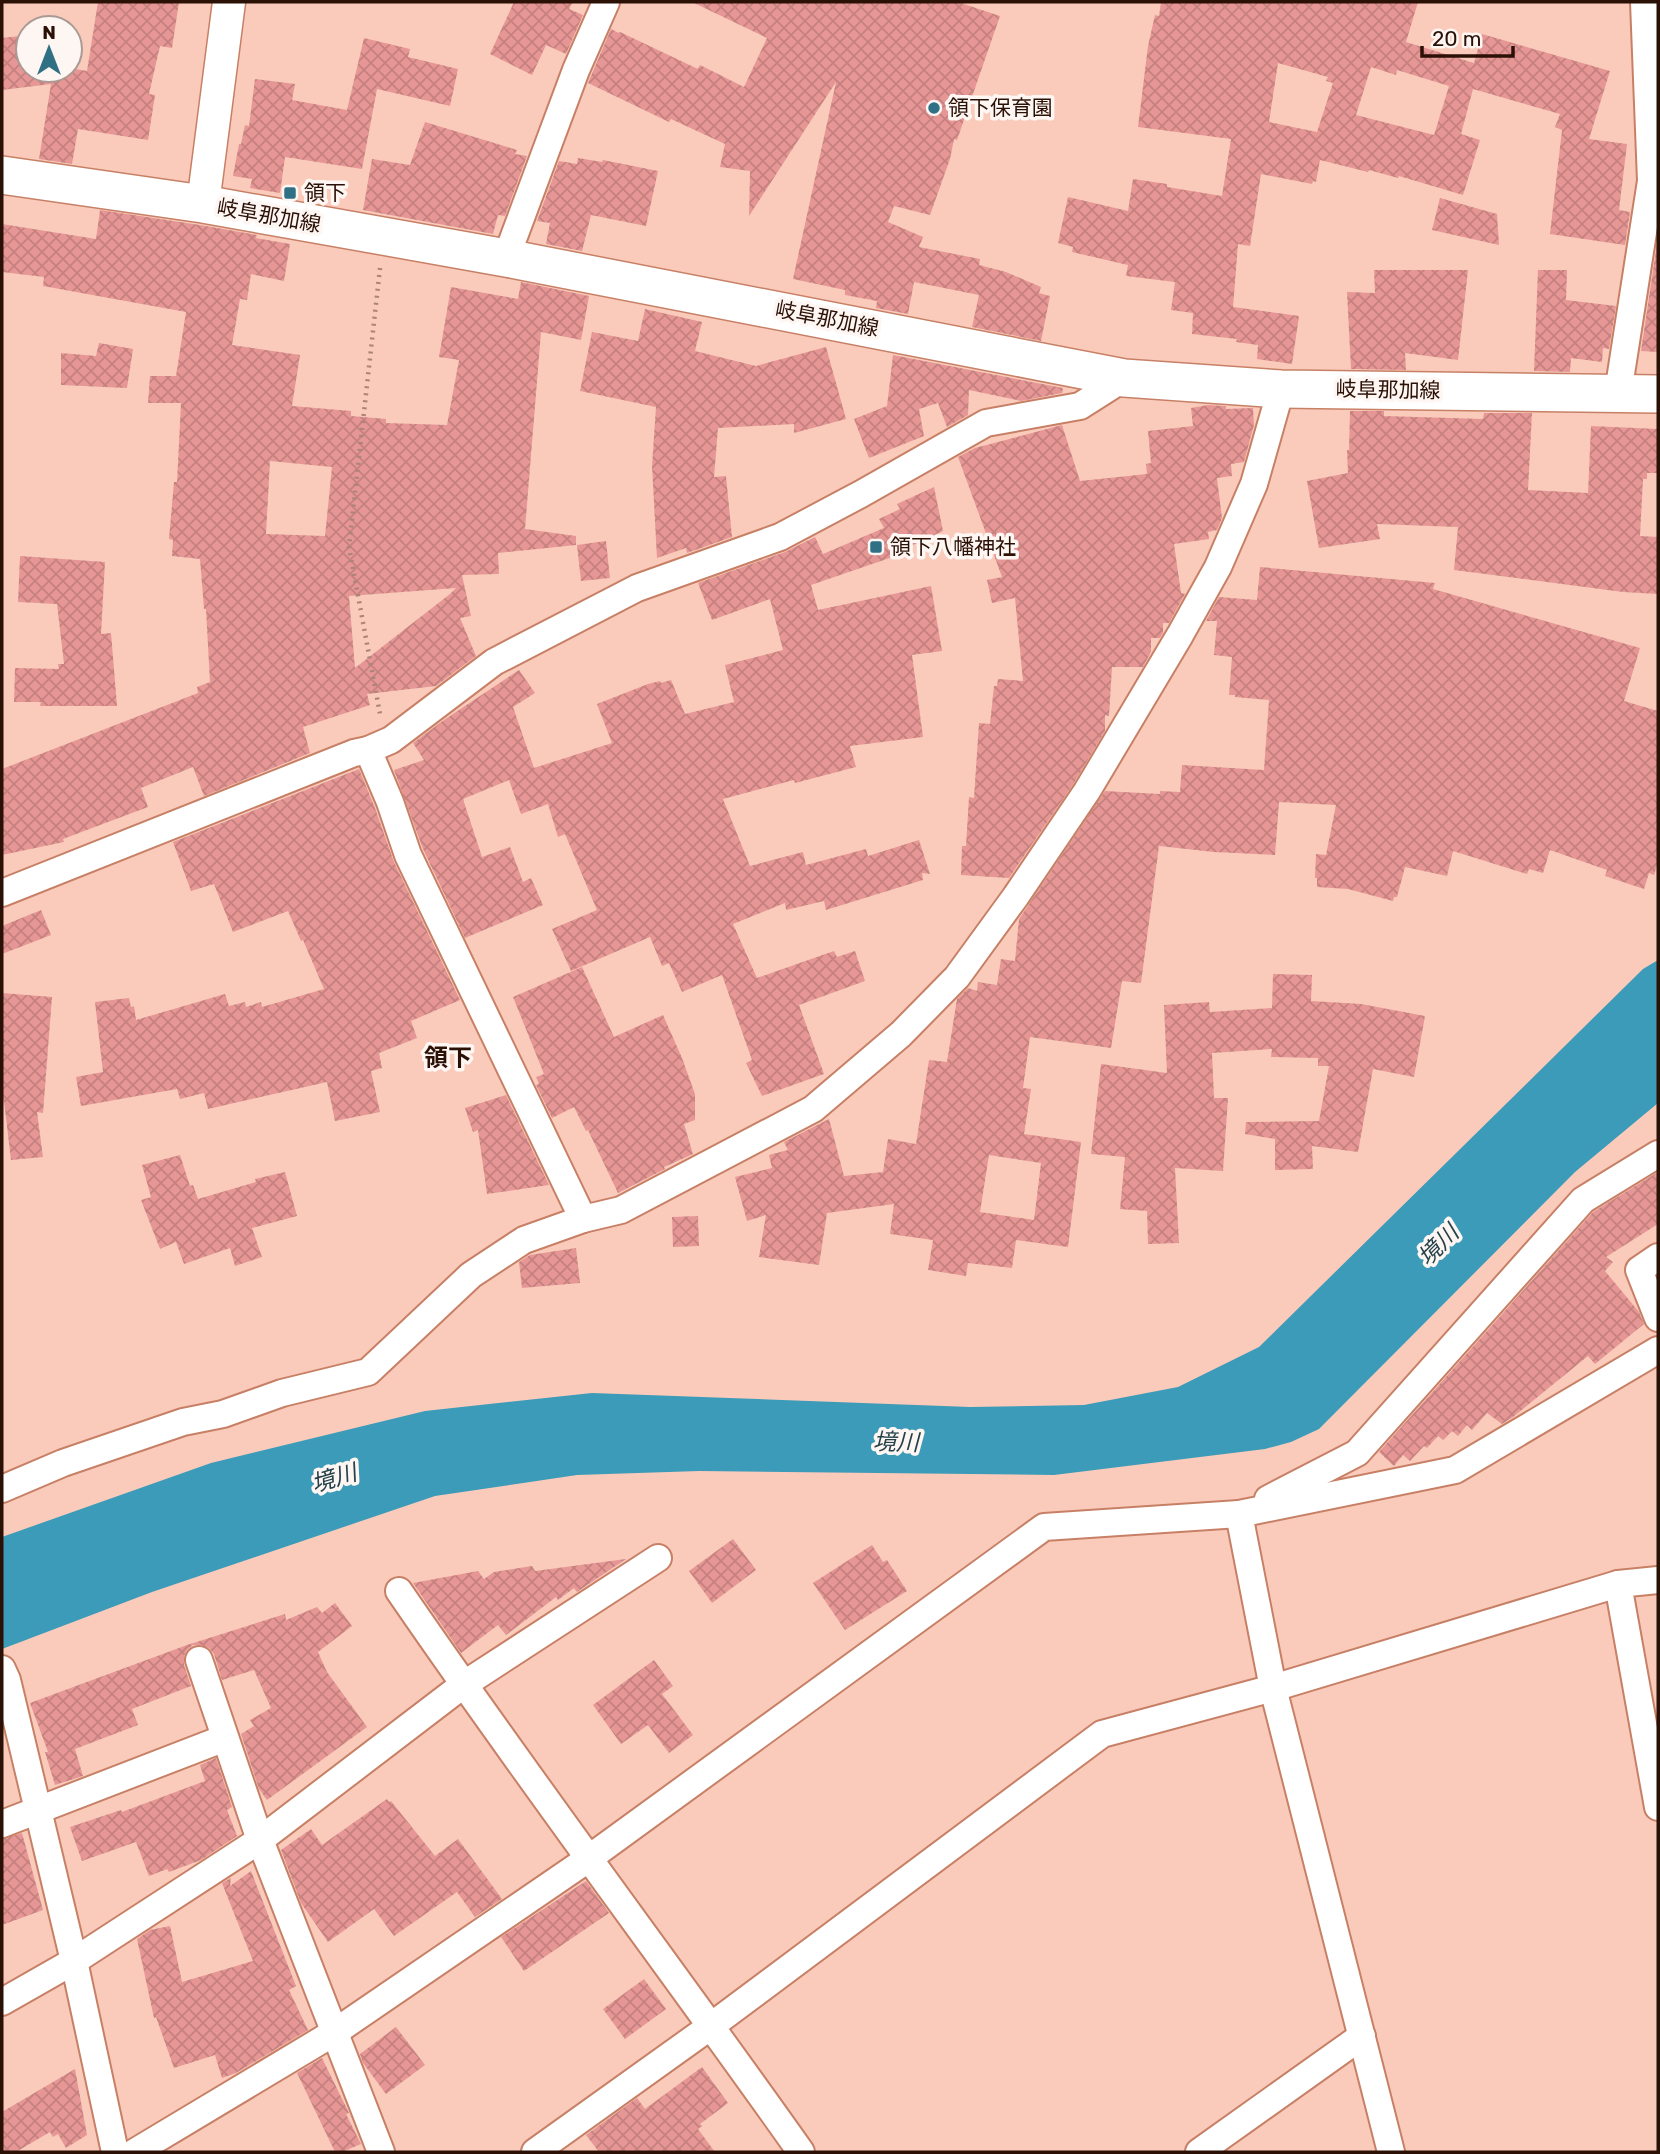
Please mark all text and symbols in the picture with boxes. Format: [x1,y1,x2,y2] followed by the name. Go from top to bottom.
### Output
[14,14,84,84] north arrow
[1422,14,1513,58] scale bar
[42,21,56,44] text: N
[1432,26,1481,51] text: 20 m
[948,95,1053,120] place label: 領下保育園
[926,100,942,116] marker: 領下保育園
[304,180,346,205] place label: 領下
[282,185,298,201] marker: 領下
[215,194,323,237] street label: 岐阜那加線
[773,296,881,341] street label: 岐阜那加線
[1335,376,1441,403] street label: 岐阜那加線
[890,534,1016,559] place label: 領下八幡神社
[868,539,884,555] marker: 領下八幡神社
[424,1044,472,1072] district label: 領下
[1412,1217,1466,1271] water label: 境川
[873,1428,922,1456] water label: 境川
[308,1457,363,1498] water label: 境川

